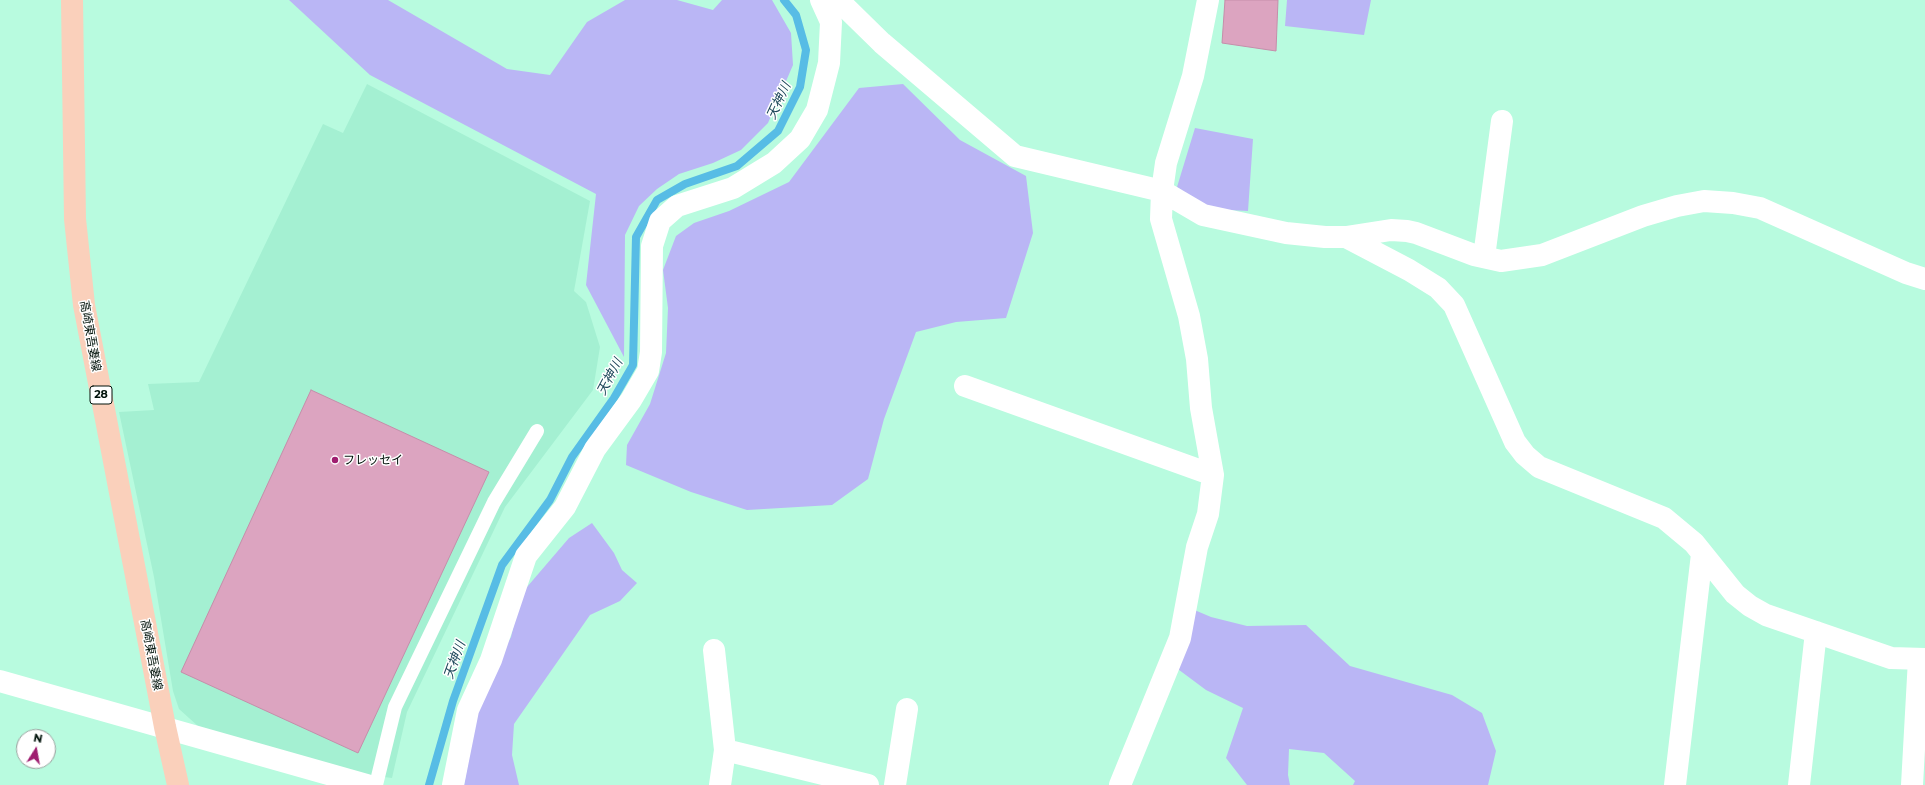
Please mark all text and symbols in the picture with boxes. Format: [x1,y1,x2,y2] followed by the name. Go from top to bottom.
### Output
[764,80,794,122] water label: 天神川
[77,299,103,373] street label: 高崎東吾妻線
[594,356,626,398] water label: 天神川
[90,386,112,404] road number: 28
[343,453,403,467] place label: フレッセイ
[330,455,340,465] marker: フレッセイ
[137,618,165,692] street label: 高崎東吾妻線
[441,639,469,681] water label: 天神川
[16,729,56,769] north arrow
[32,730,44,746] text: N

